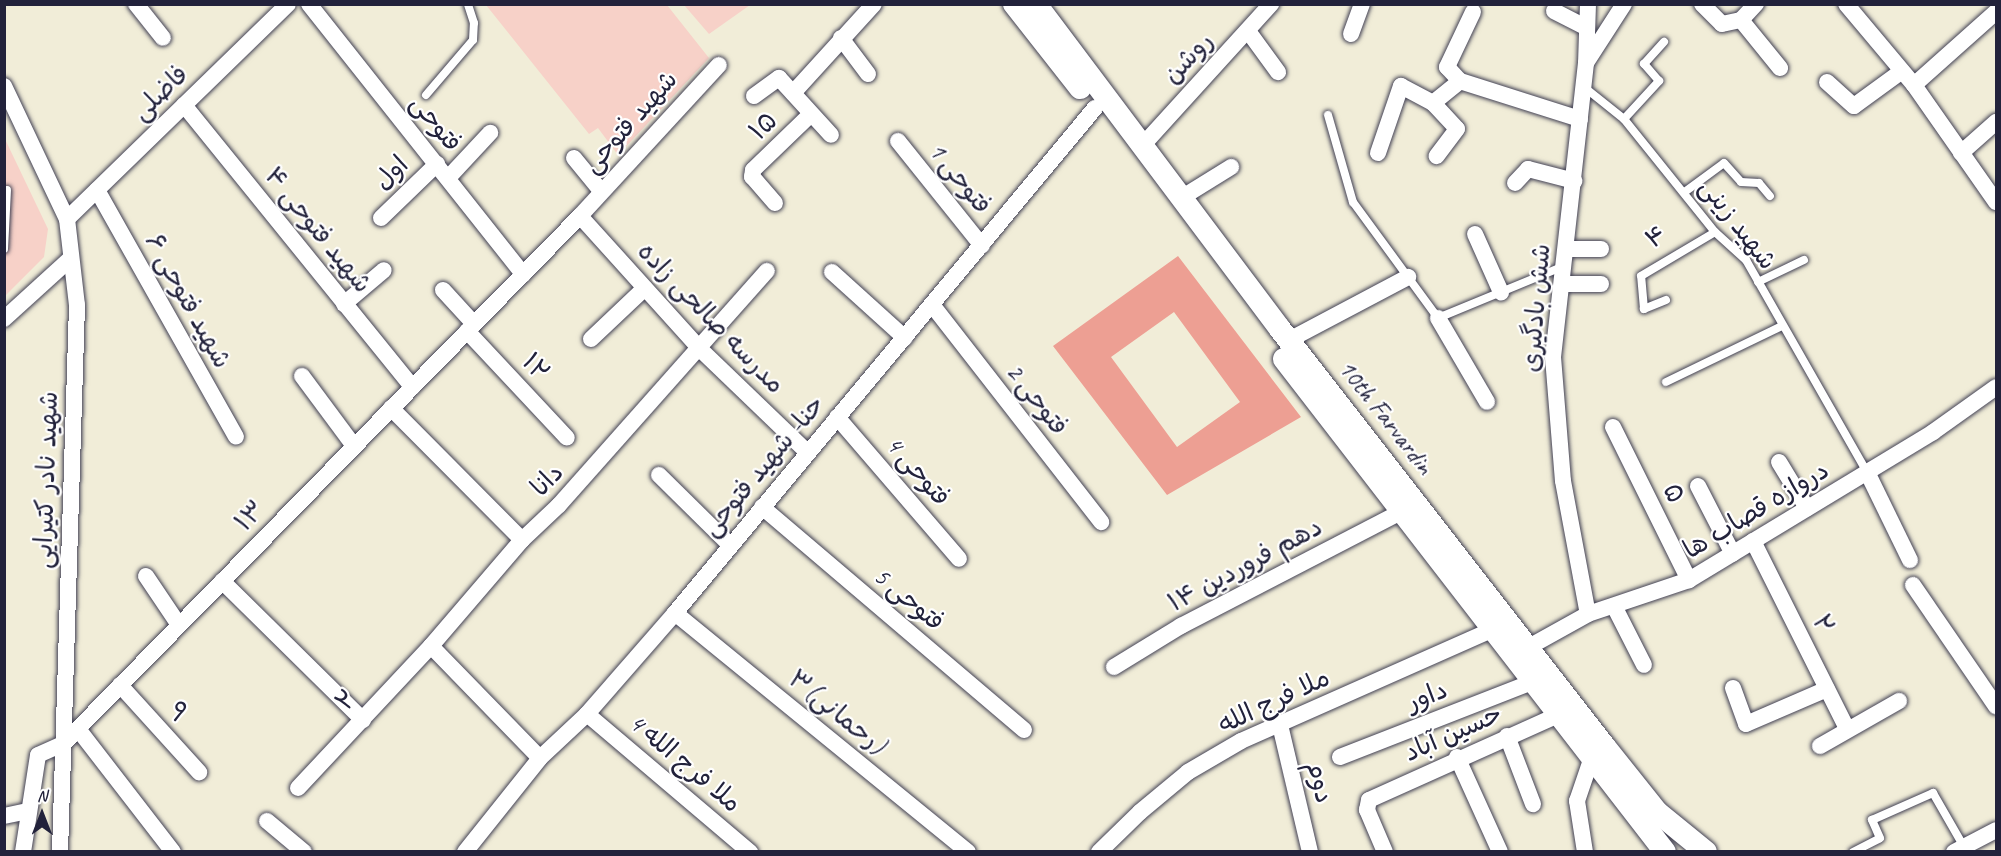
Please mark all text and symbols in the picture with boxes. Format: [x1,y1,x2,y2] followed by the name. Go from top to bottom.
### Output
[1156,26,1220,90] street label: روشن
[125,59,195,127] street label: فاضلی
[576,64,684,180] street label: شهید فتوحی
[404,88,468,158] street label: فتوحی
[742,105,784,147] street label: ۱۵
[922,136,998,220] street label: فتوحی 1
[367,149,415,197] street label: اول
[258,161,378,299] street label: شهید فتوحی ۴
[1693,172,1783,276] street label: شهید زینی
[1640,219,1672,255] street label: ۴
[138,228,238,374] street label: شهید فتوحی ۶
[631,236,791,400] street label: مدرسه صالحی زاده
[1515,243,1557,373] street label: شش بادگیری
[515,346,557,388] street label: ۱۲
[1332,353,1440,481] street label: 10th Farvardin
[999,357,1075,441] street label: فتوحی 2
[695,389,831,543] street label: حنا- شهید فتوحی
[27,391,65,569] street label: شهید نادر کتیرایی
[879,430,957,512] street label: فتوحی 4
[1677,454,1835,566] street label: دروازه قصاب ها
[524,457,570,503] street label: دانا
[1656,478,1692,508] street label: ۵
[228,494,272,538] street label: ۱۳
[1163,511,1327,619] street label: دهم فروردین ۱۴
[867,560,951,638] street label: فتوحی 5
[1805,609,1841,639] street label: ۲
[1213,662,1335,740] street label: ملا فرج الله
[782,663,892,761] street label: ۳(رحمانی)
[1402,674,1452,718] street label: داور
[329,683,363,717] street label: ۲
[161,695,195,729] street label: ۹
[1399,698,1507,768] street label: حسین آباد
[622,707,748,819] street label: 4 ملا فرج الله
[1300,758,1340,806] street label: دوم
[12,784,72,844] north arrow
[37,786,47,806] text: N

